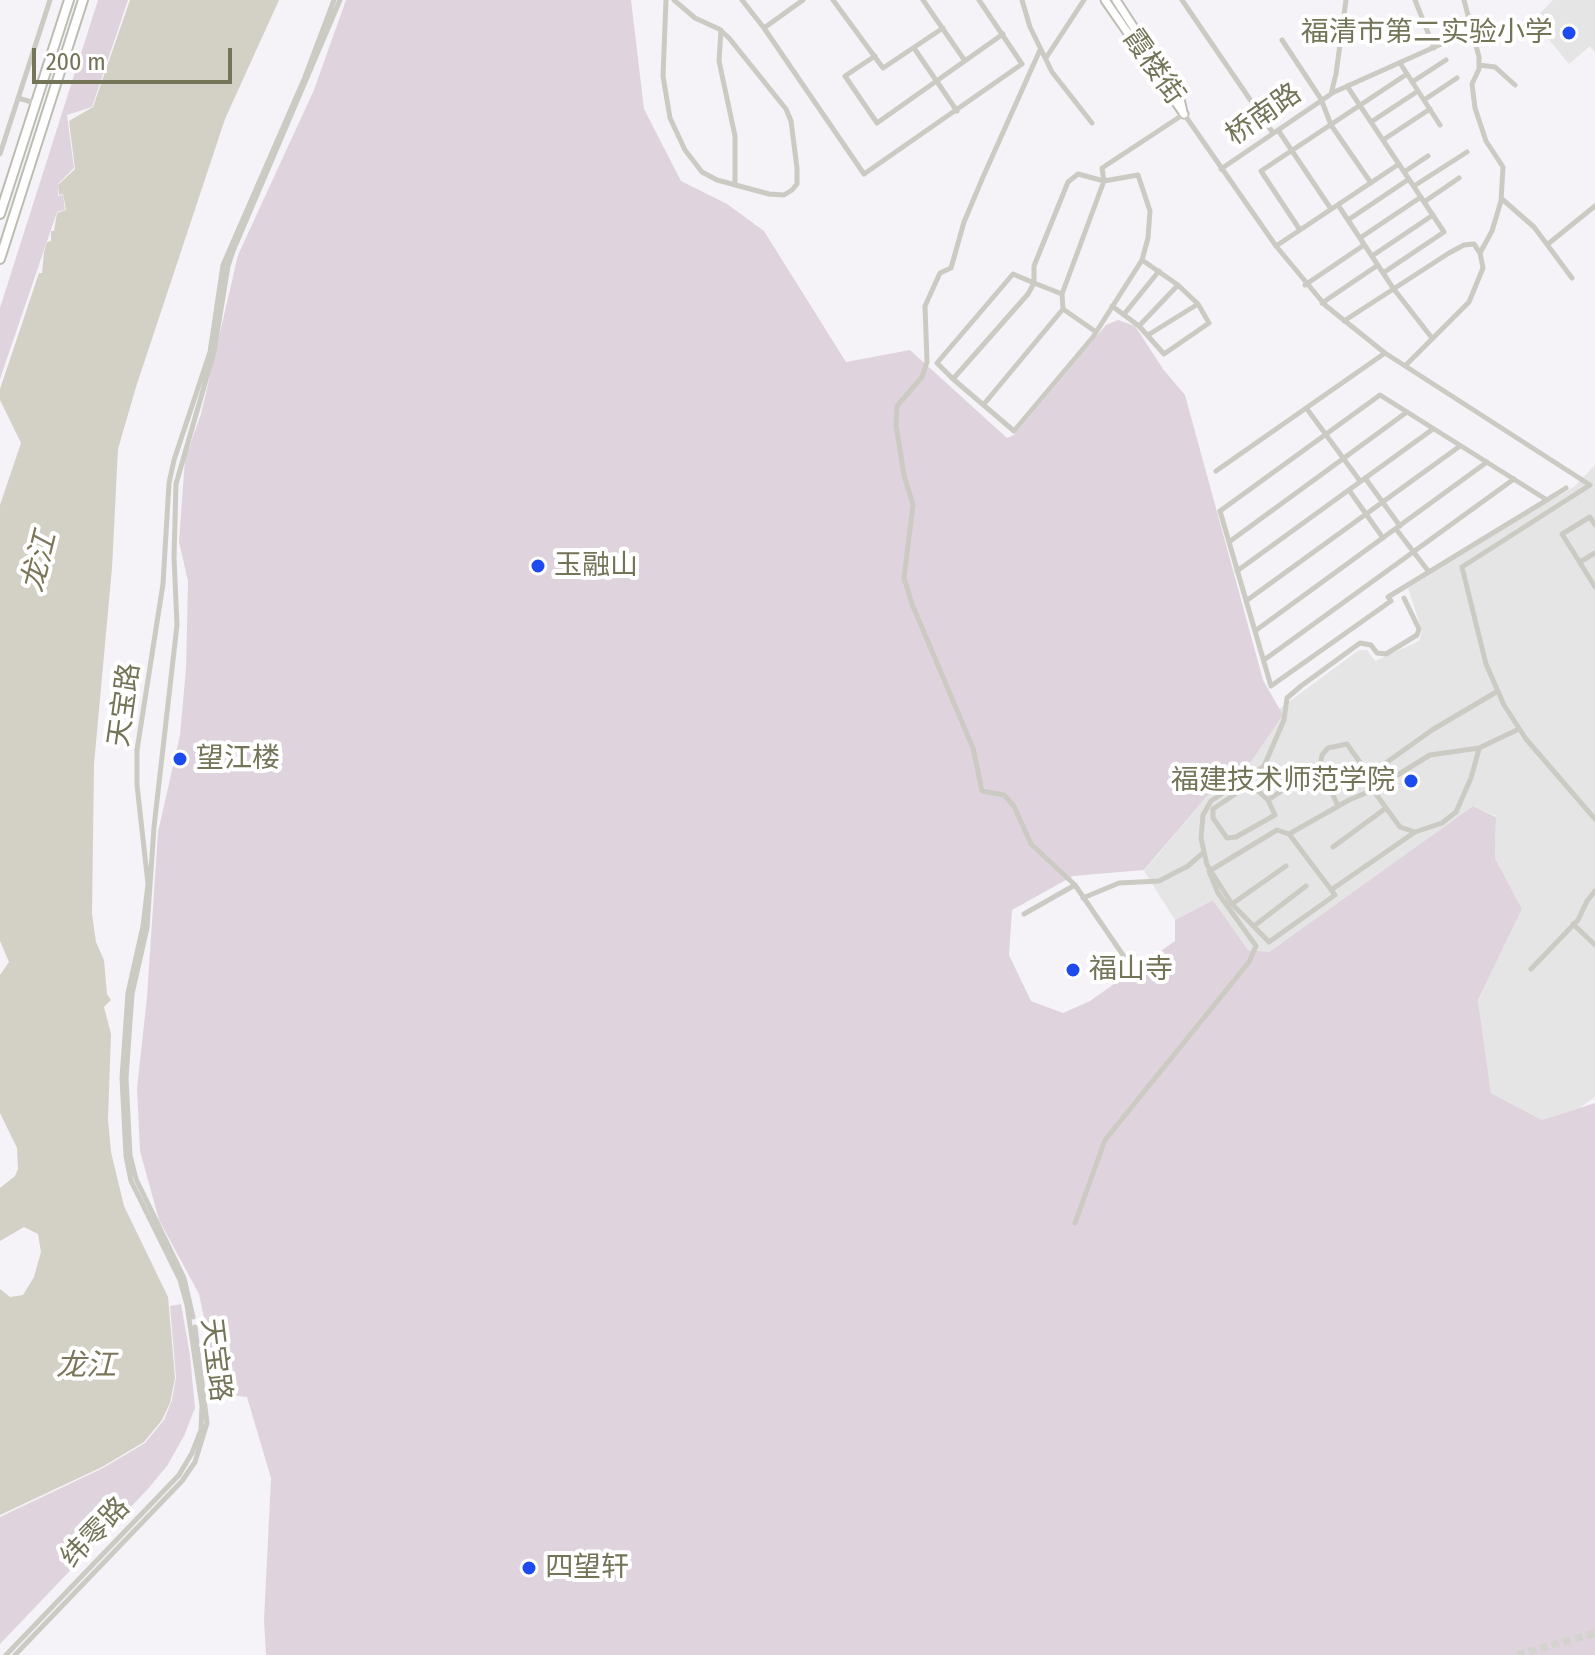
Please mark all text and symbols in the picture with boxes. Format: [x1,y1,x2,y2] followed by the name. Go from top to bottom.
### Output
[1301,16,1553,50] place label: 福清市第二实验小学
[1115,23,1191,111] street label: 霞楼街
[1560,24,1578,42] marker: 福清市第二实验小学
[36,32,236,82] scale bar
[46,48,106,76] text: 200 m
[1220,77,1308,153] street label: 桥南路
[15,529,65,595] water label: 龙江
[554,549,638,583] place label: 玉融山
[529,557,547,575] marker: 玉融山
[103,661,147,749] street label: 天宝路
[196,742,280,776] place label: 望江楼
[171,750,189,768] marker: 望江楼
[1171,764,1395,798] place label: 福建技术师范学院
[1402,772,1420,790] marker: 福建技术师范学院
[1089,953,1173,987] place label: 福山寺
[1064,961,1082,979] marker: 福山寺
[193,1316,237,1404] street label: 天宝路
[56,1349,116,1385] water label: 龙江
[55,1491,137,1575] street label: 纬零路
[545,1551,629,1585] place label: 四望轩
[520,1559,538,1577] marker: 四望轩

